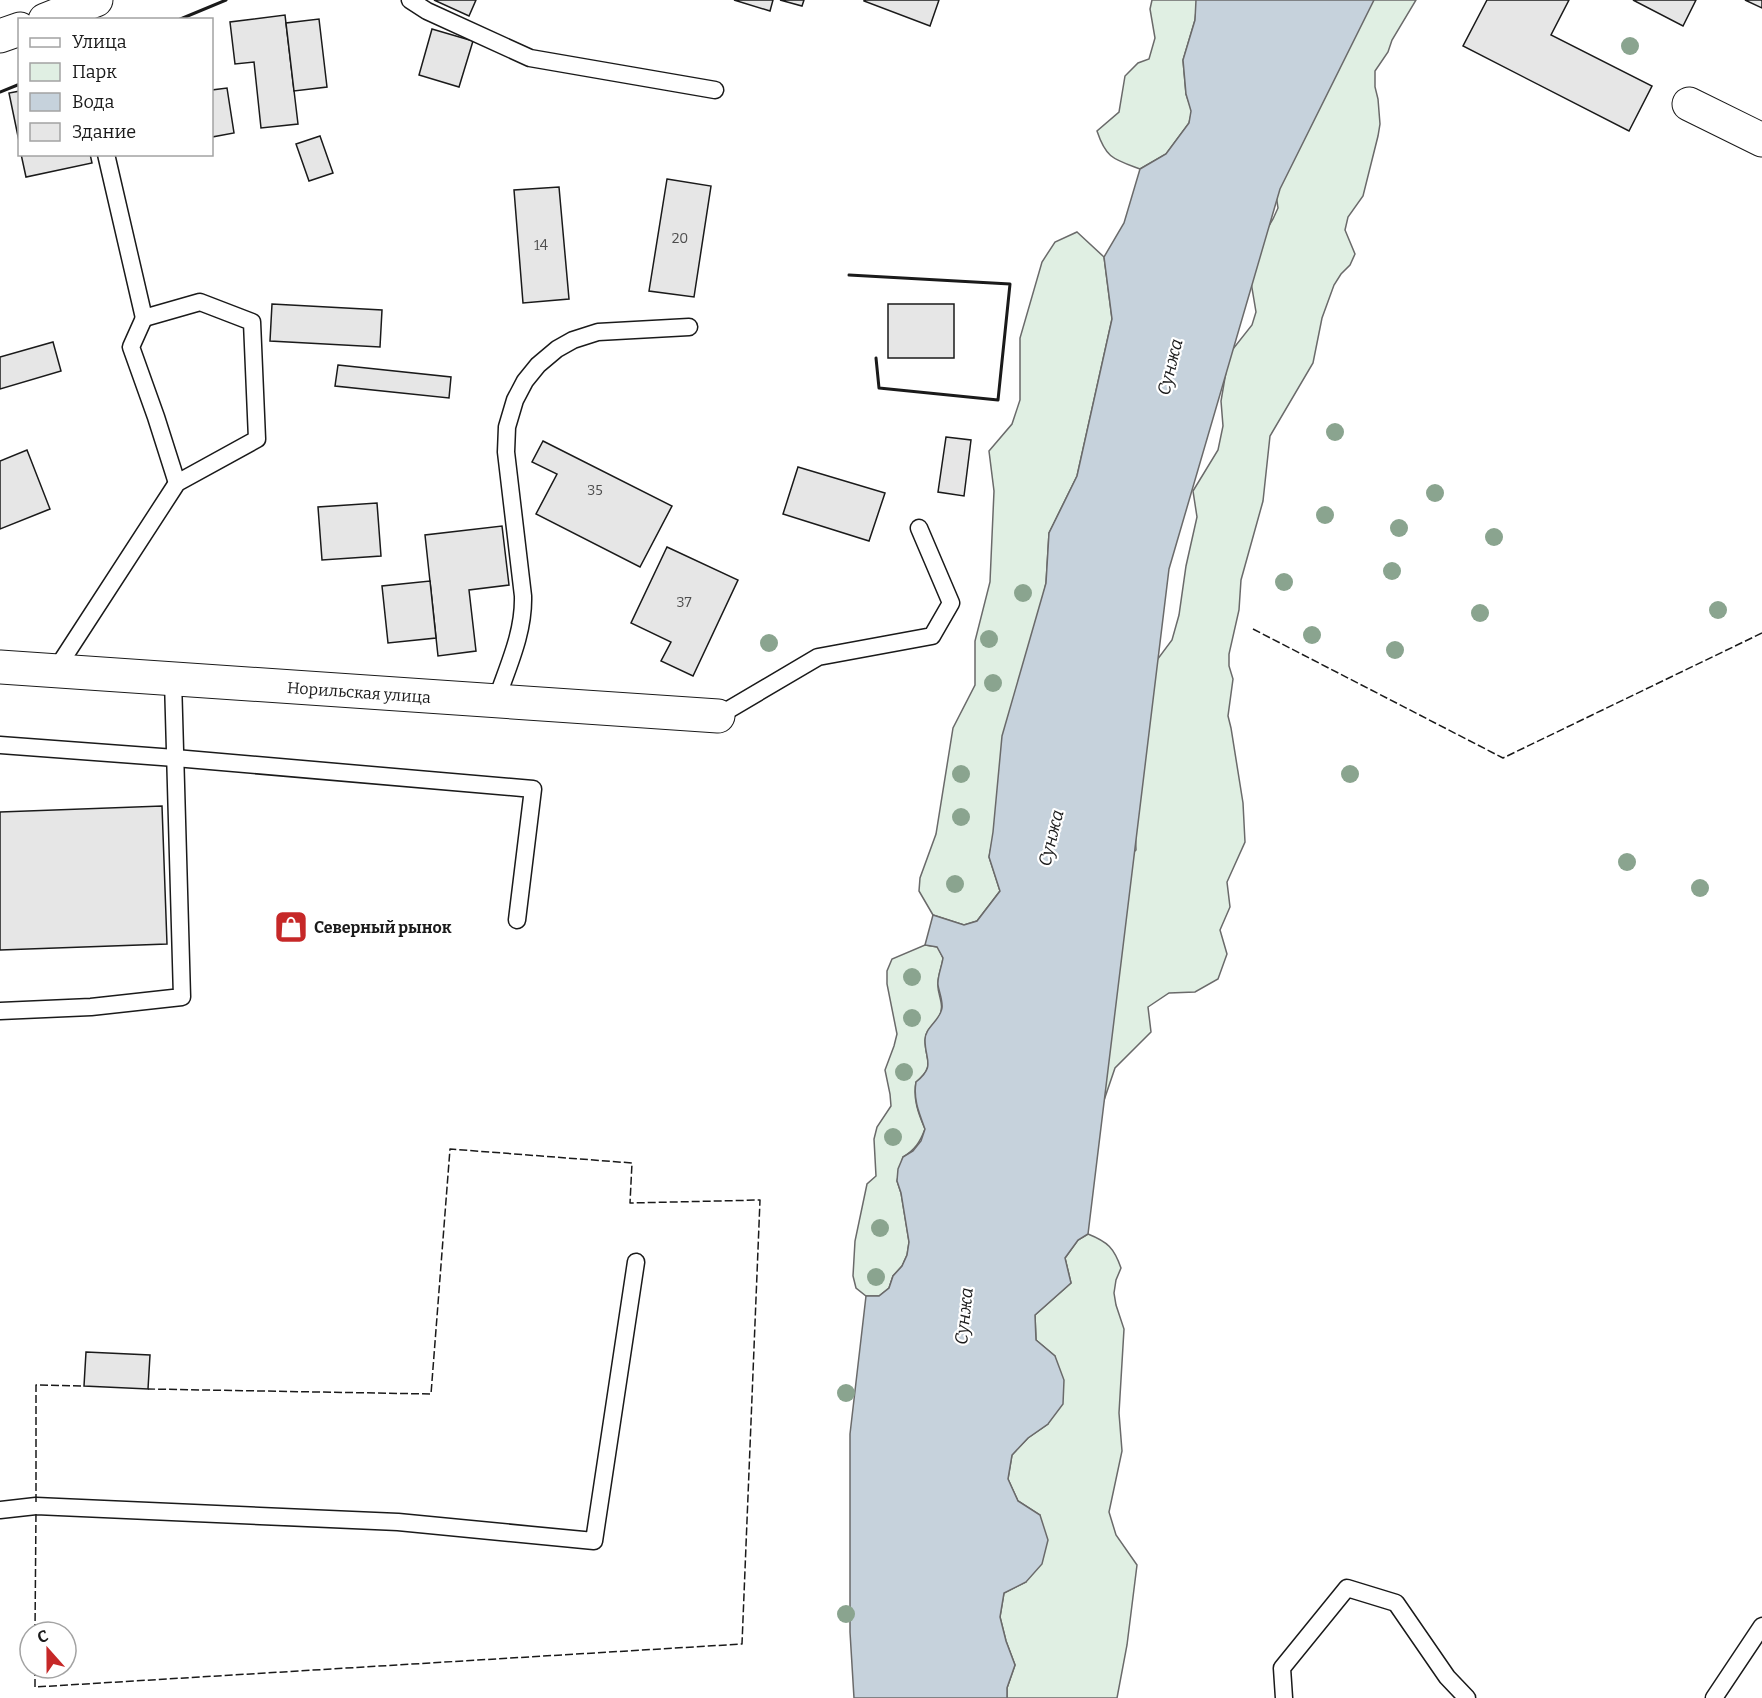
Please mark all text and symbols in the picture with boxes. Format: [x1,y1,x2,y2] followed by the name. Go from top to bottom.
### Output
[18,18,213,156] legend
[72,31,127,53] text: Улица
[72,61,117,83] text: Парк
[72,91,114,113] text: Вода
[72,121,136,143] text: Здание
[672,230,688,247] house number: 20
[534,237,548,254] house number: 14
[1152,337,1188,397] water label: Сунжа
[587,482,603,499] house number: 35
[676,594,692,611] house number: 37
[286,678,432,707] street label: Норильская улица
[1033,808,1069,868] water label: Сунжа
[273,909,309,945] shop icon: Северный рынок
[314,918,452,937] place label: Северный рынок
[950,1286,978,1346] water label: Сунжа
[18,1620,78,1680] north arrow
[35,1626,51,1647] text: С

